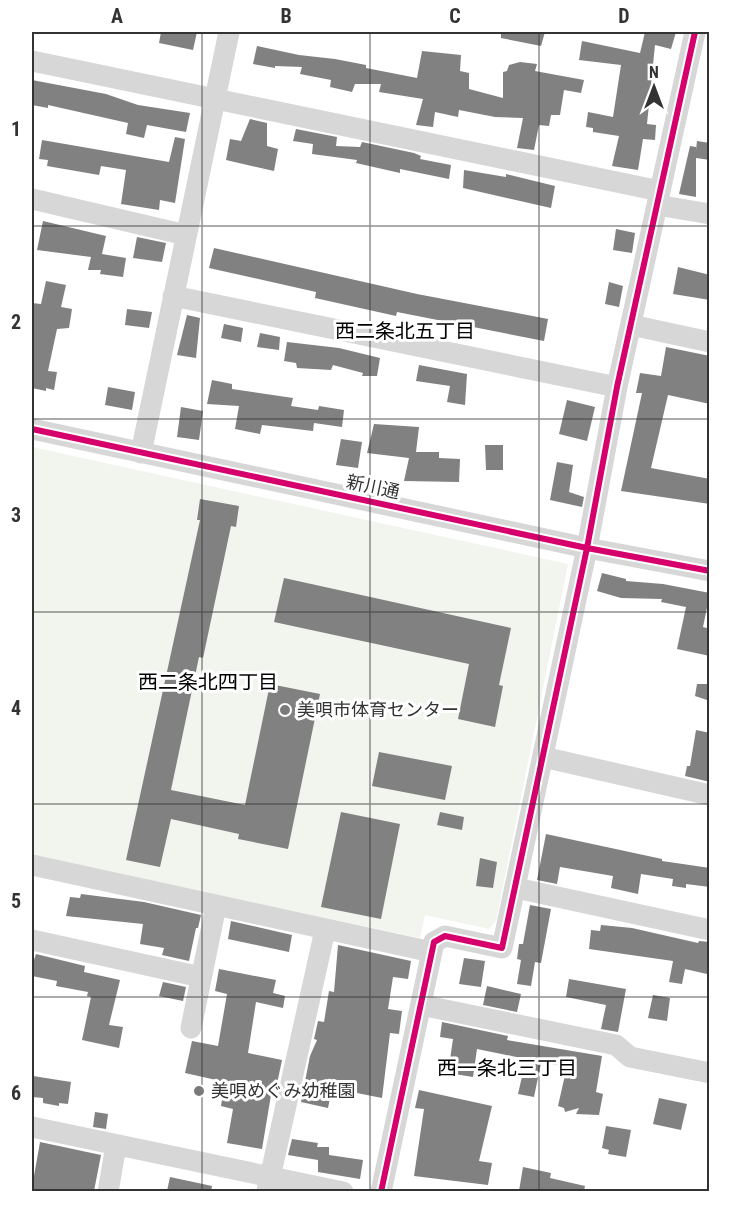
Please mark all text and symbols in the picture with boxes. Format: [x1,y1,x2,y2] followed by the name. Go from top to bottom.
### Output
[111,4,123,28] text: A
[280,4,292,28] text: B
[449,4,461,28] text: C
[618,4,630,28] text: D
[624,57,684,117] north arrow
[649,63,659,82] text: N
[11,117,21,141] text: 1
[11,310,21,334] text: 2
[335,319,475,343] district label: 西二条北五丁目
[345,471,402,502] street label: 新川通
[11,503,21,527] text: 3
[138,670,278,694] district label: 西二条北四丁目
[11,696,21,720] text: 4
[297,699,459,720] place label: 美唄市体育センター
[278,703,292,717] marker: 美唄市体育センター
[11,889,21,913] text: 5
[437,1056,577,1080] district label: 西一条北三丁目
[211,1080,356,1101] place label: 美唄めぐみ幼稚園
[11,1081,21,1105] text: 6
[192,1084,206,1098] marker: 美唄めぐみ幼稚園

